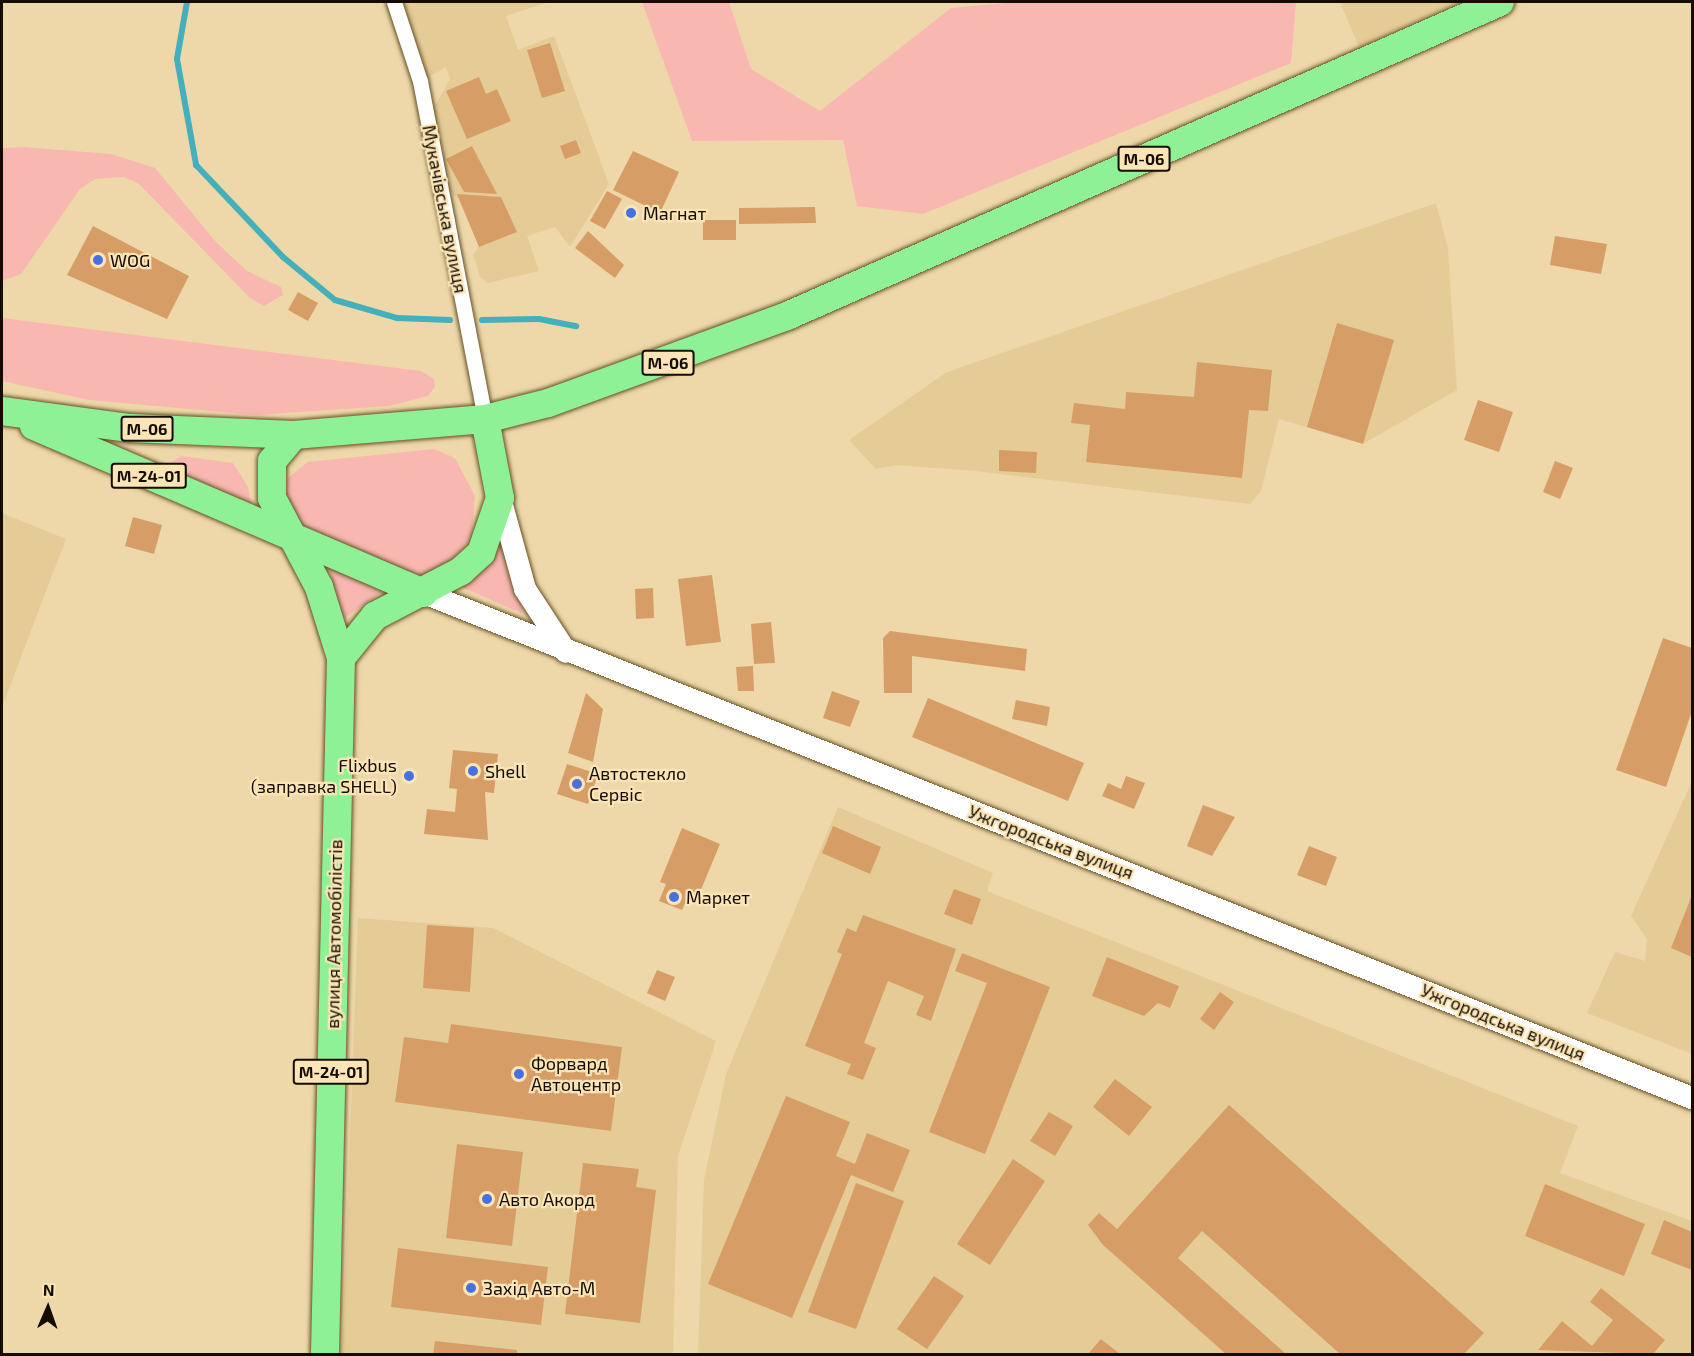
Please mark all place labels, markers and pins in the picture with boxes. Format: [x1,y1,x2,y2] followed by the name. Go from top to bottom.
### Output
[643,202,706,224] place label: Магнат
[624,206,638,220] marker: Магнат
[110,249,150,271] place label: WOG
[91,253,105,267] marker: WOG
[251,755,397,798] place label: Flixbus (заправка SHELL)
[485,760,526,782] place label: Shell
[589,763,686,806] place label: Автостекло Сервіс
[466,764,480,778] marker: Shell
[402,769,416,783] marker: Flixbus (заправка SHELL)
[570,777,584,791] marker: Автостекло Сервіс
[686,886,750,908] place label: Маркет
[667,890,681,904] marker: Маркет
[531,1053,621,1096] place label: Форвард Автоцентр
[512,1067,526,1081] marker: Форвард Автоцентр
[499,1188,595,1210] place label: Авто Акорд
[480,1192,494,1206] marker: Авто Акорд
[483,1277,595,1299] place label: Захід Авто-М
[464,1281,478,1295] marker: Захід Авто-М

